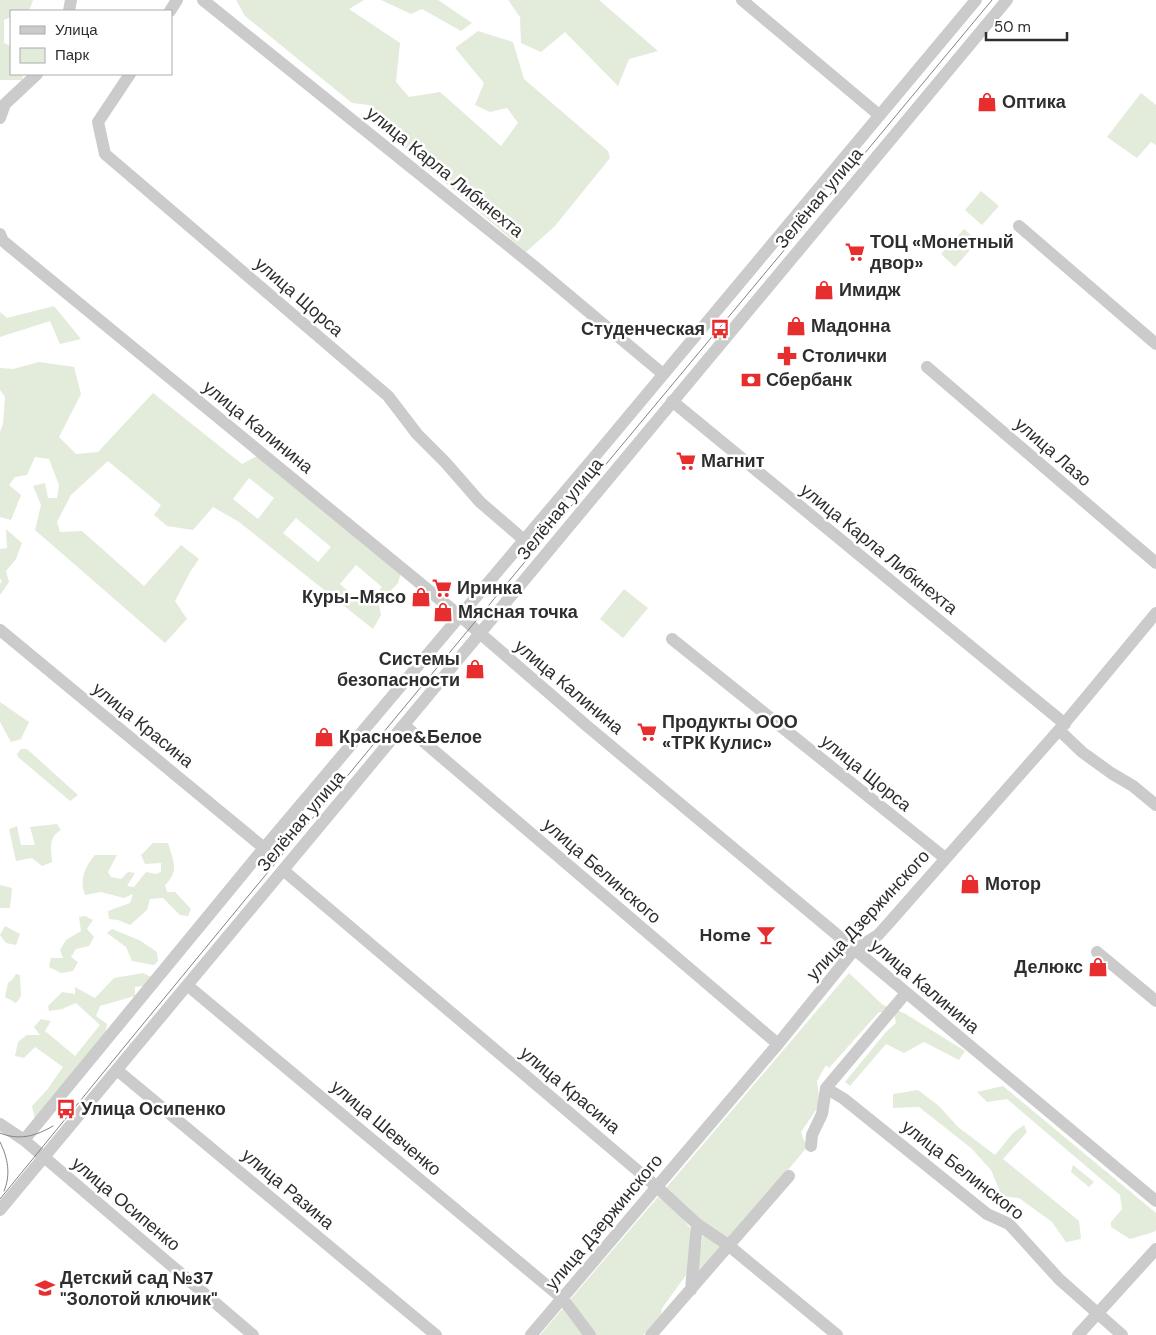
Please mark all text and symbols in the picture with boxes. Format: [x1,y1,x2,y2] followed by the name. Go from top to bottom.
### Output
[10,10,172,75] legend
[986,10,1067,42] scale bar
[994,17,1031,37] text: 50 m
[55,20,98,40] text: Улица
[55,45,89,65] text: Парк
[1002,90,1067,114] place label: Оптика
[976,91,998,113] shop icon: Оптика
[361,101,529,244] street label: улица Карла Либкнехта
[770,142,869,254] street label: Зелёная улица
[870,230,1014,275] place label: ТОЦ «Монетный двор»
[844,241,866,263] supermarket icon: ТОЦ «Монетный двор»
[250,252,349,343] street label: улица Щорса
[839,278,901,302] place label: Имидж
[813,279,835,301] shop icon: Имидж
[811,314,891,338] place label: Мадонна
[785,315,807,337] shop icon: Мадонна
[581,317,705,341] place label: Студенческая
[709,318,731,340] bus stop icon: Студенческая
[802,344,887,368] place label: Столички
[776,345,798,367] pharmacy icon: Столички
[766,368,853,392] place label: Сбербанк
[740,369,762,391] bank icon: Сбербанк
[198,375,319,480] street label: улица Калинина
[1010,412,1096,492] street label: улица Лазо
[701,449,765,473] place label: Магнит
[675,450,697,472] supermarket icon: Магнит
[511,452,609,565] street label: Зелёная улица
[795,478,963,621] street label: улица Карла Либкнехта
[457,576,523,600] place label: Иринка
[431,577,453,599] supermarket icon: Иринка
[302,585,406,609] place label: Куры-Мясо
[410,586,432,608] shop icon: Куры-Мясо
[458,600,579,624] place label: Мясная точка
[432,601,454,623] shop icon: Мясная точка
[509,634,629,740] street label: улица Калинина
[337,647,460,692] place label: Системы безопасности
[464,658,486,680] shop icon: Системы безопасности
[87,677,199,774] street label: улица Красина
[662,710,798,755] place label: Продукты ООО «ТРК Кулис»
[636,721,658,743] supermarket icon: Продукты ООО «ТРК Кулис»
[339,725,482,749] place label: Красное&Белое
[313,726,335,748] shop icon: Красное&Белое
[816,729,917,818] street label: улица Щорса
[252,765,351,877] street label: Зелёная улица
[538,813,666,929] street label: улица Белинского
[801,844,935,986] street label: улица Дзержинского
[985,872,1041,896] place label: Мотор
[959,873,981,895] shop icon: Мотор
[699,923,751,947] place label: Home
[755,924,777,946] bar icon: Home
[865,933,985,1039] street label: улица Калинина
[1014,955,1083,979] place label: Делюкс
[1087,956,1109,978] shop icon: Делюкс
[515,1041,626,1140] street label: улица Красина
[326,1075,446,1181] street label: улица Шевченко
[81,1097,226,1121] place label: Улица Осипенко
[55,1098,77,1120] bus stop icon: Улица Осипенко
[897,1115,1029,1225] street label: улица Белинского
[237,1143,340,1235] street label: улица Разина
[540,1149,668,1295] street label: улица Дзержинского
[67,1151,185,1257] street label: улица Осипенко
[60,1266,218,1311] place label: Детский сад №37 "Золотой ключик"
[34,1277,56,1299] school or university icon: Детский сад №37 "Золотой ключик"

